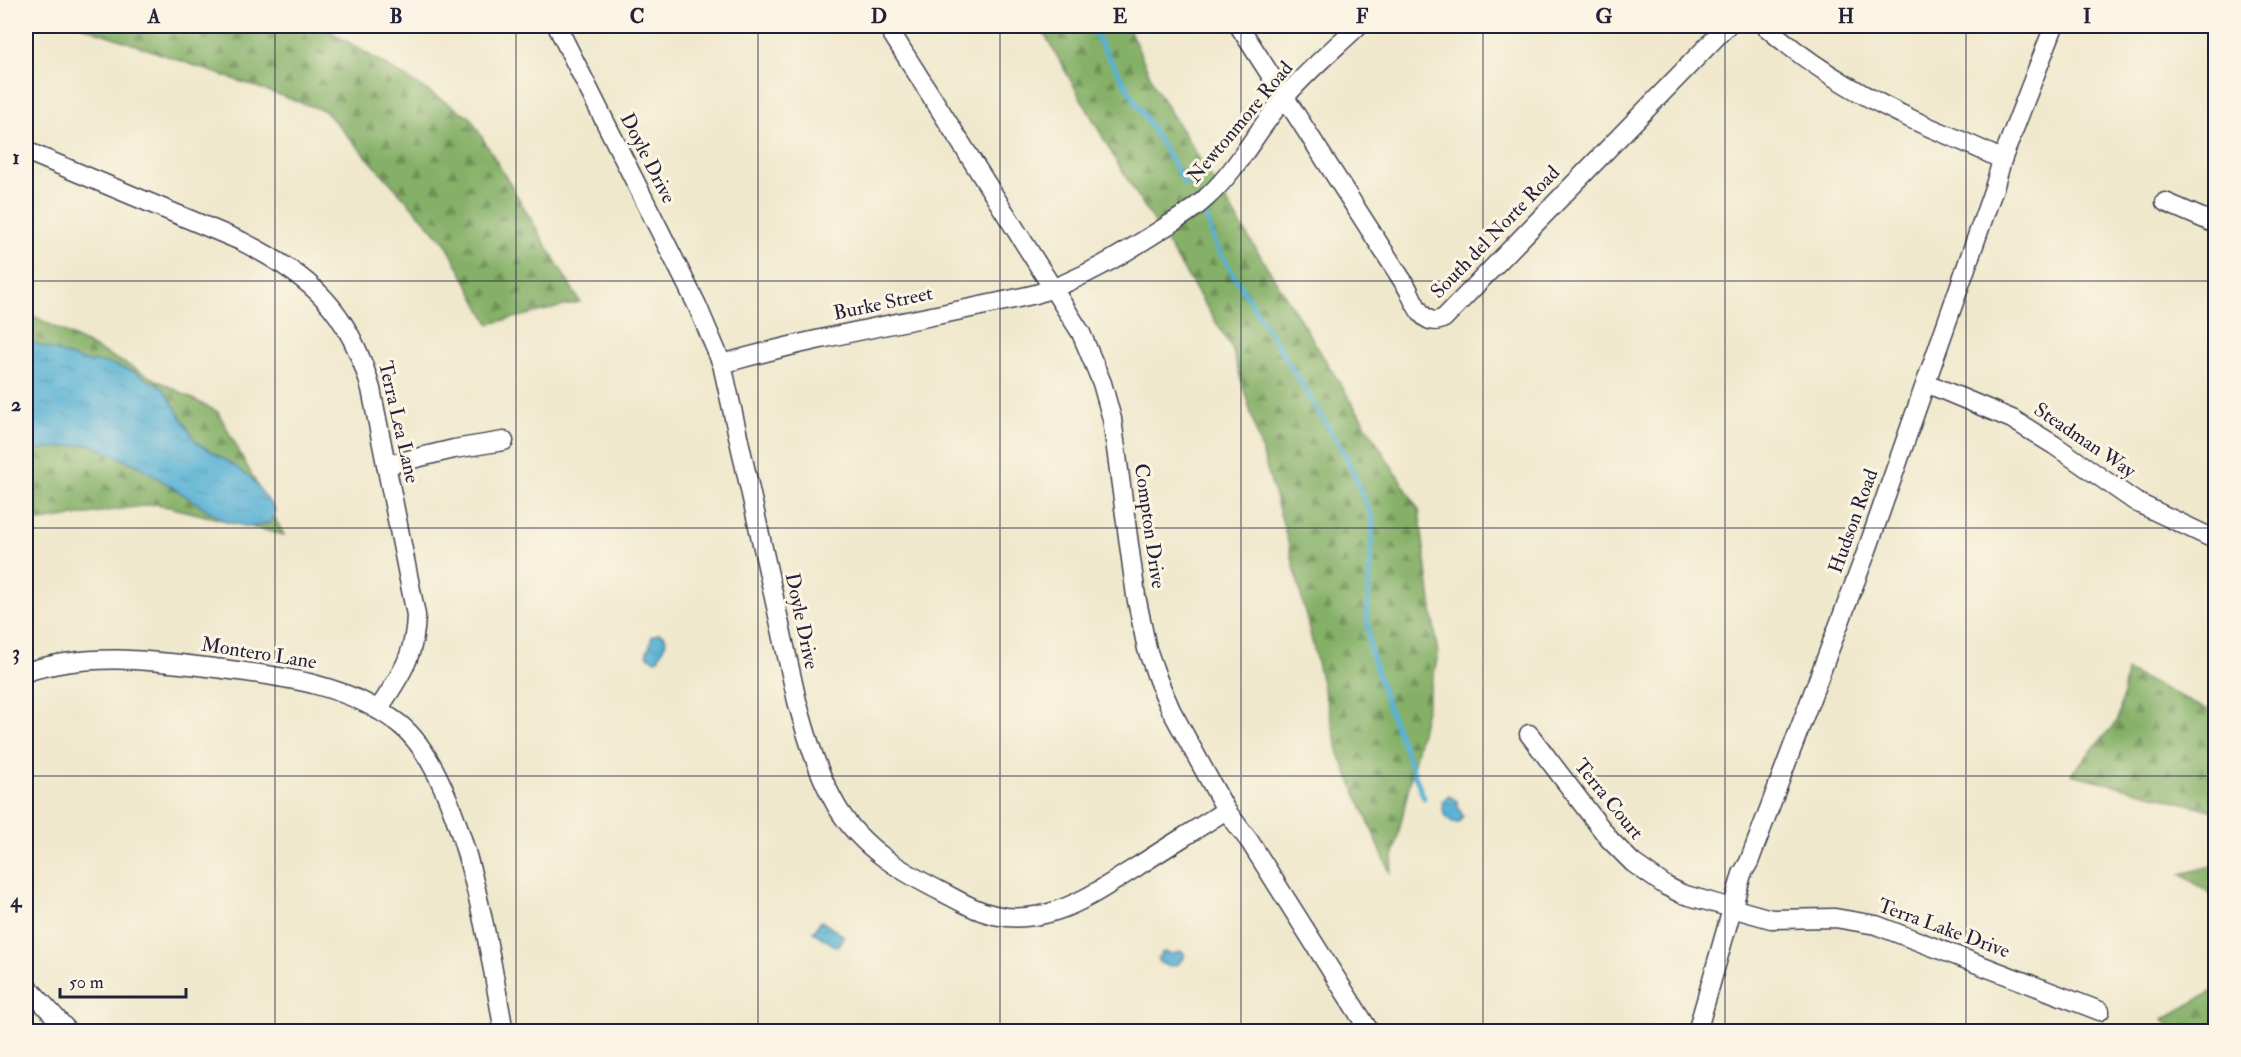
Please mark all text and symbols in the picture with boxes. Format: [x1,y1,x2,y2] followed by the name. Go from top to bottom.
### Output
[147,4,161,29] text: A
[389,4,403,29] text: B
[630,4,644,29] text: C
[871,4,887,29] text: D
[1113,4,1128,29] text: E
[1356,4,1369,29] text: F
[1596,4,1613,29] text: G
[1838,4,1854,29] text: H
[2083,4,2091,29] text: I
[1182,56,1298,188] street label: Newtonmore Road
[615,109,681,207] street label: Doyle Drive
[12,145,20,170] text: 1
[1425,160,1565,304] street label: South del Norte Road
[831,280,935,326] street label: Burke Street
[373,358,425,486] street label: Terra Lea Lane
[11,392,21,417] text: 2
[2029,397,2142,484] street label: Steadman Way
[1128,462,1171,590] street label: Compton Drive
[1823,465,1883,577] street label: Hudson Road
[780,571,824,671] street label: Doyle Drive
[200,632,318,674] street label: Montero Lane
[12,640,20,665] text: 3
[1569,754,1649,845] street label: Terra Court
[10,888,23,913] text: 4
[1875,893,2013,963] street label: Terra Lake Drive
[60,961,186,999] scale bar
[69,971,104,994] text: 50 m

